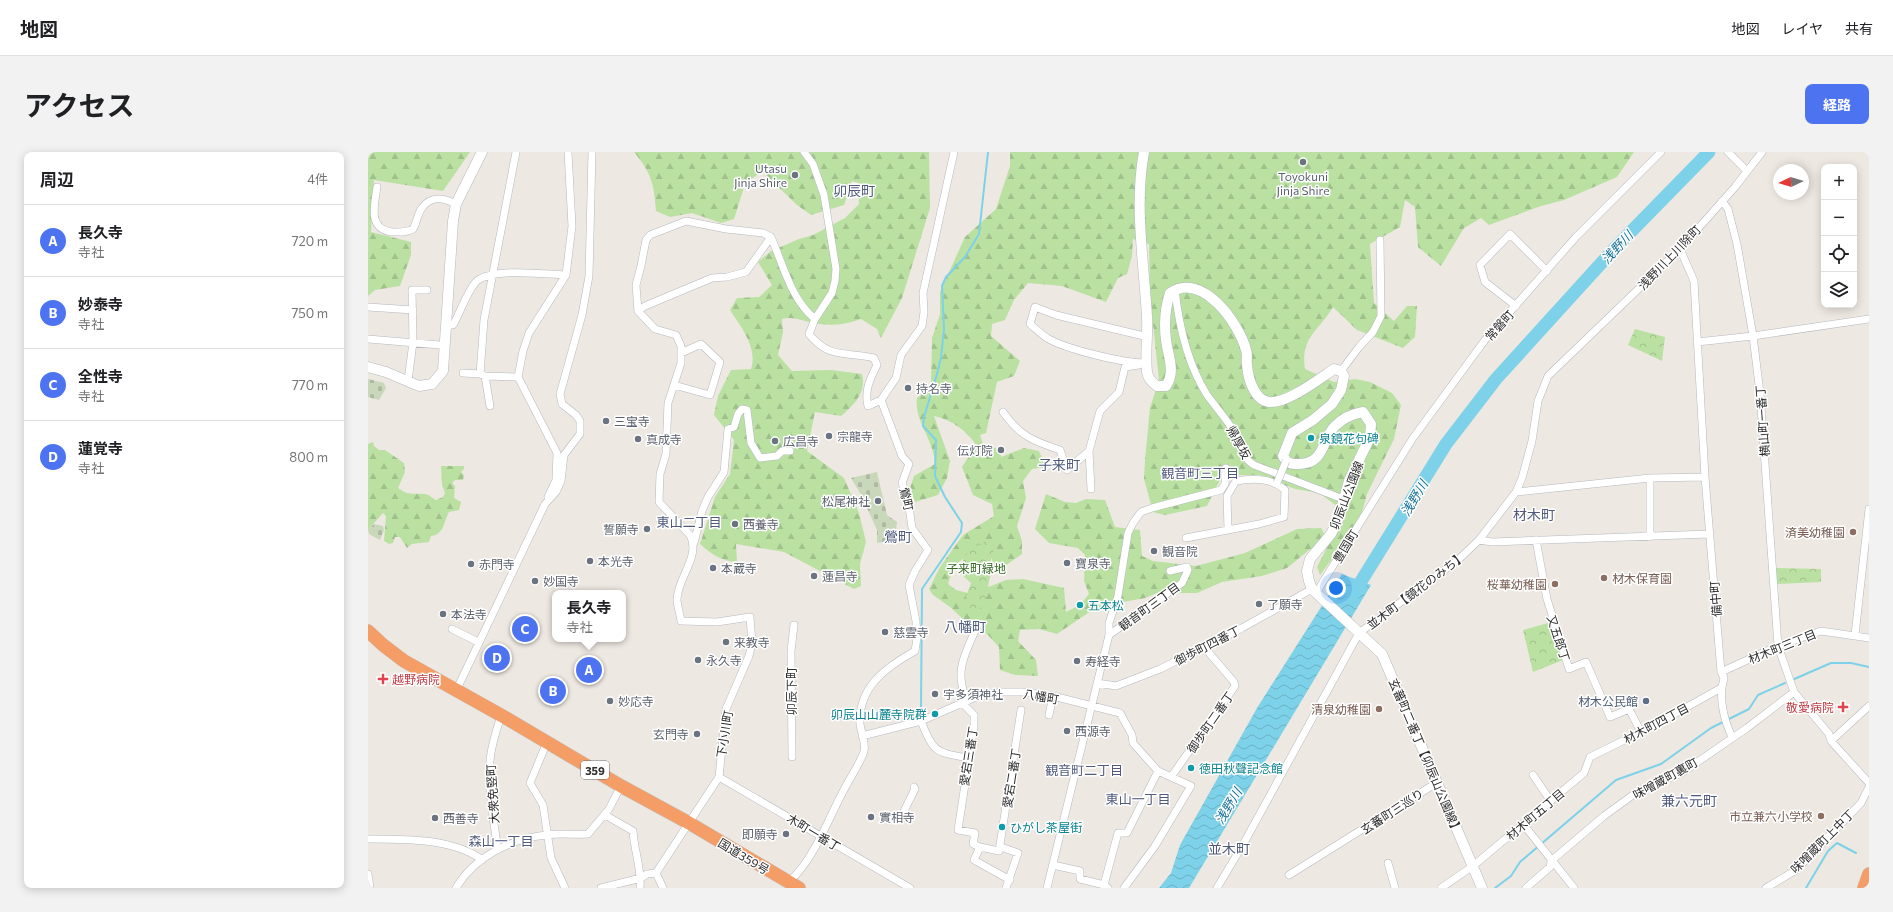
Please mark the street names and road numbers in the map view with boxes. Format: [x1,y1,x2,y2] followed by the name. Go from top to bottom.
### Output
[1635,222,1703,292] street label: 浅野川上川除町
[1482,307,1516,343] street label: 常磐町
[1753,385,1771,457] street label: 横山町一番丁
[1224,423,1254,461] street label: 帰厚坂
[1327,459,1365,531] street label: 卯辰山公園線
[897,486,917,512] street label: 鶯町
[1330,527,1360,565] street label: 豊国町
[1364,548,1468,632] street label: 並木町【鏡花のみち】
[1116,579,1182,633] street label: 観音町三丁目
[1706,580,1724,618] street label: 備中町
[1545,613,1573,663] street label: 又五郎丁
[1172,622,1242,668] street label: 御歩町四番丁
[1746,626,1818,666] street label: 材木町三丁目
[784,667,798,715] street label: 卯辰下町
[1387,676,1465,836] street label: 玄蕃町二番丁【卯辰山公園線】
[1022,686,1060,706] street label: 八幡町
[1184,688,1236,756] street label: 御歩町二番丁
[1621,700,1691,746] street label: 材木町四丁目
[713,709,735,759] street label: 下小川町
[956,725,980,787] street label: 愛宕三番丁
[999,747,1023,809] street label: 愛宕二番丁
[1630,754,1700,802] street label: 味噌蔵町裏町
[581,761,609,779] road number: 359
[483,764,501,824] street label: 大衆免竪町
[1503,785,1567,843] street label: 材木町五丁目
[1358,786,1426,836] street label: 玄蕃町三巡り
[1787,806,1857,876] street label: 味噌蔵町上中丁
[785,811,843,853] street label: 木町一番丁
[716,835,772,877] street label: 国道359号

